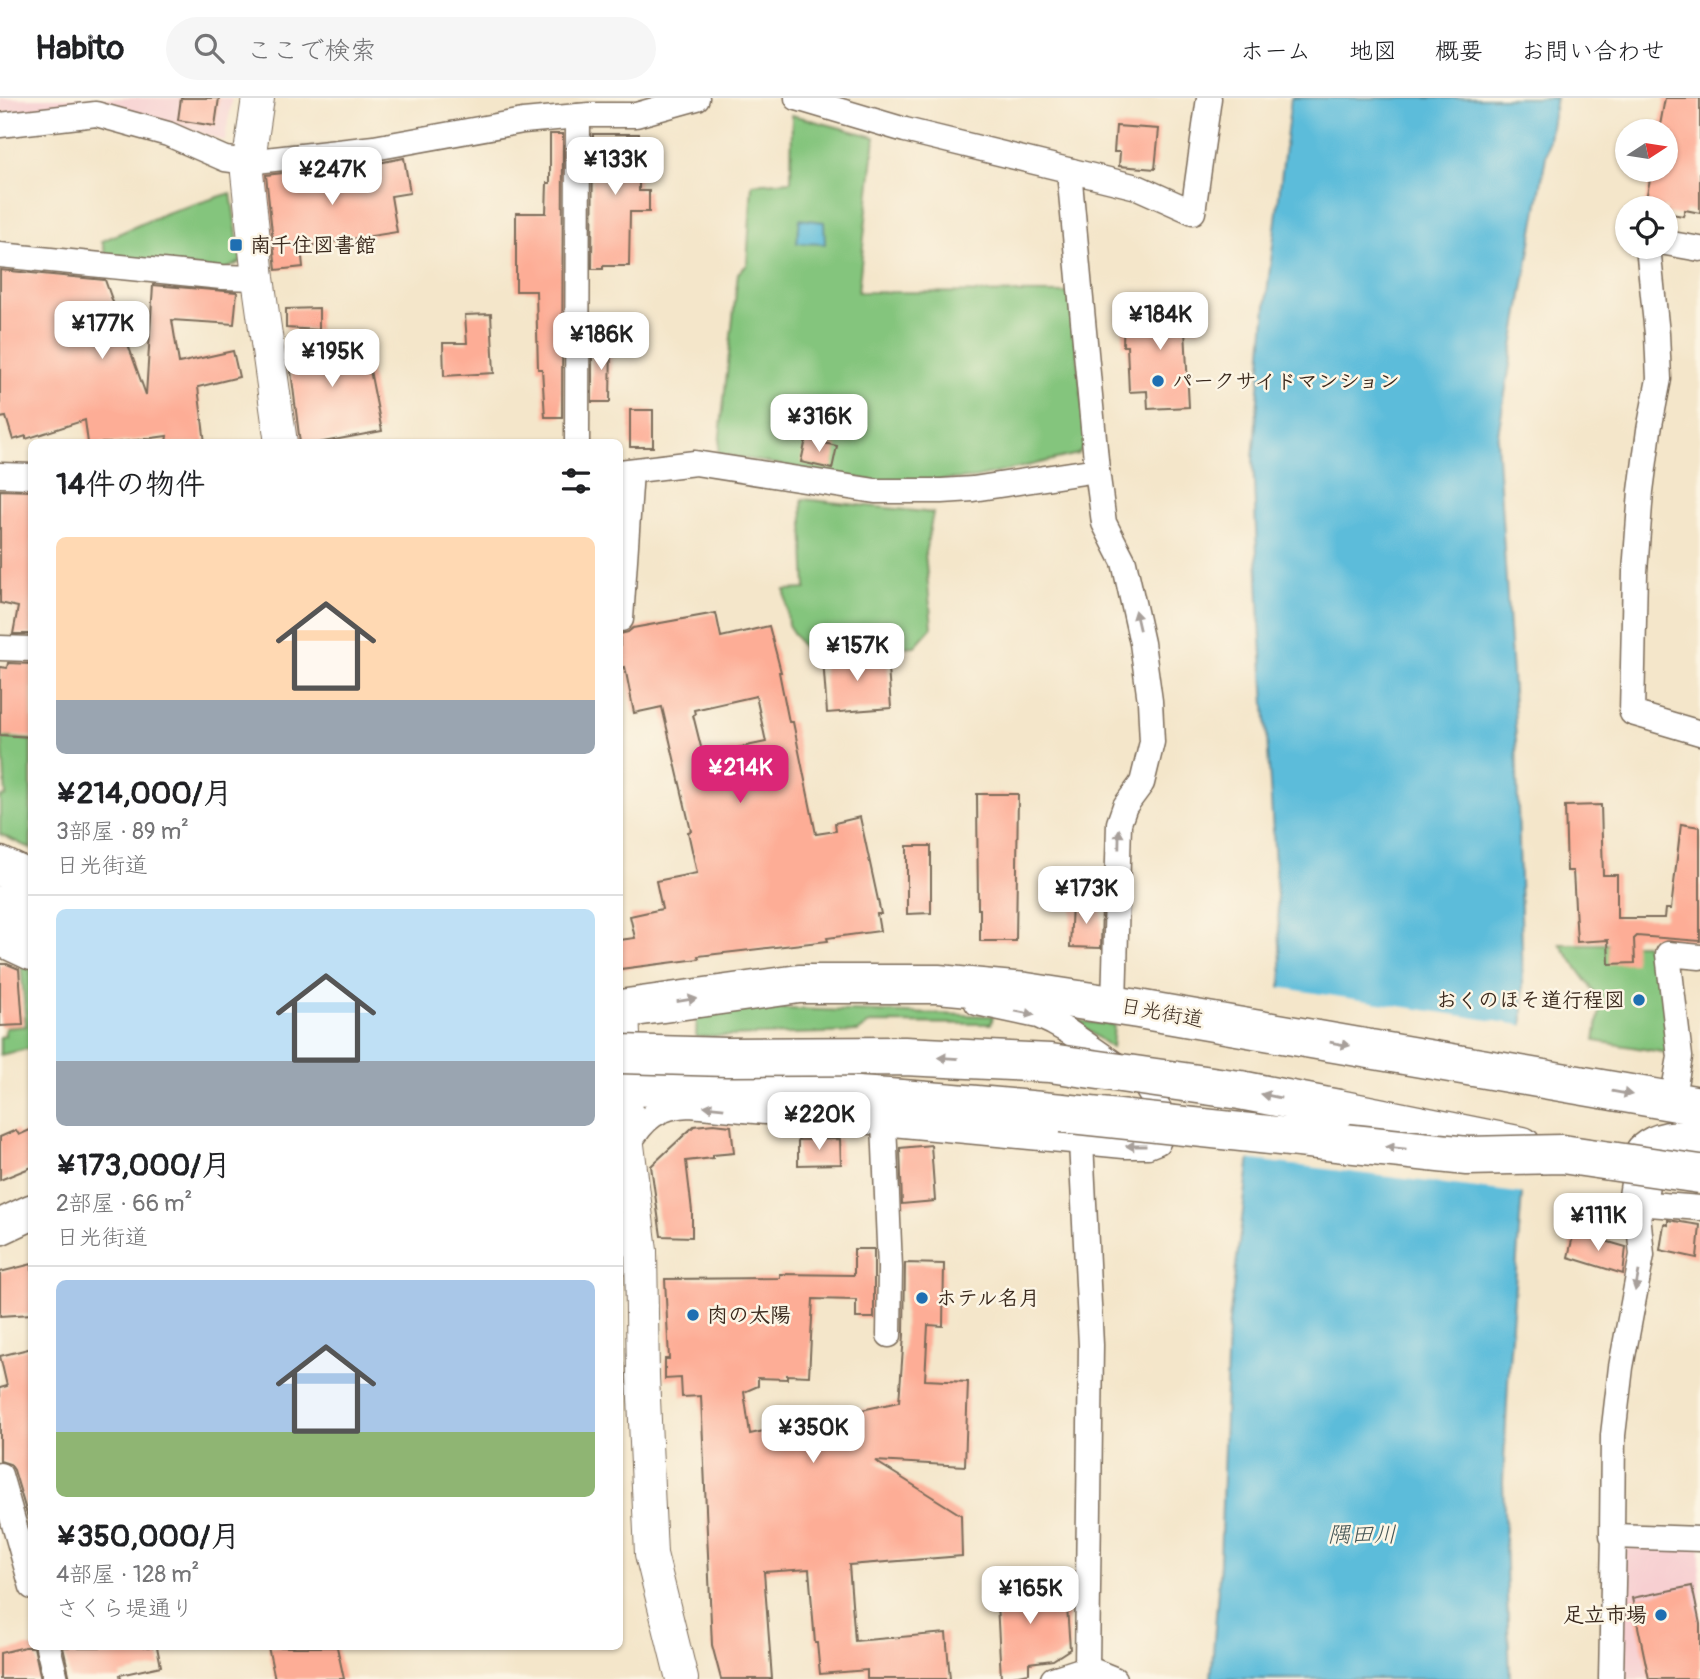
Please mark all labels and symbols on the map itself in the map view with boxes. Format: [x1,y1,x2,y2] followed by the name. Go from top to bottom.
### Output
[1615,119,1678,182] north arrow
[566,138,664,197] pin: ¥133K
[283,148,381,207] pin: ¥247K
[250,232,376,259] place label: 南千住図書館
[228,237,244,253] marker: 南千住図書館
[1111,292,1209,352] pin: ¥184K
[53,302,151,361] pin: ¥177K
[552,313,650,372] pin: ¥186K
[283,330,381,389] pin: ¥195K
[1172,368,1400,395] place label: パークサイドマンション
[1150,373,1166,389] marker: パークサイドマンション
[770,394,868,454] pin: ¥316K
[1131,609,1142,631] one-way arrow
[808,624,906,683] pin: ¥157K
[691,746,789,805] pin: ¥214K
[1113,827,1124,849] one-way arrow
[1037,866,1135,926] pin: ¥173K
[1436,987,1625,1014] place label: おくのほそ道行程図
[1118,992,1206,1034] street label: 日光街道
[1631,992,1647,1008] marker: おくのほそ道行程図
[676,994,698,1005] one-way arrow
[1015,1008,1037,1019] one-way arrow
[1329,1039,1351,1050] one-way arrow
[937,1053,959,1064] one-way arrow
[1611,1088,1633,1099] one-way arrow
[1260,1090,1282,1101] one-way arrow
[770,1093,868,1152] pin: ¥220K
[703,1101,725,1112] one-way arrow
[1125,1140,1147,1152] one-way arrow
[1385,1143,1407,1154] one-way arrow
[1549,1194,1647,1253] pin: ¥111K
[1632,1270,1643,1292] one-way arrow
[936,1285,1040,1312] place label: ホテル名月
[914,1290,930,1306] marker: ホテル名月
[707,1302,791,1329] place label: 肉の太陽
[685,1307,701,1323] marker: 肉の太陽
[764,1406,862,1465] pin: ¥350K
[1328,1520,1397,1549] water label: 隅田川
[981,1566,1079,1626] pin: ¥165K
[1563,1602,1647,1629] place label: 足立市場
[1653,1607,1669,1623] marker: 足立市場

